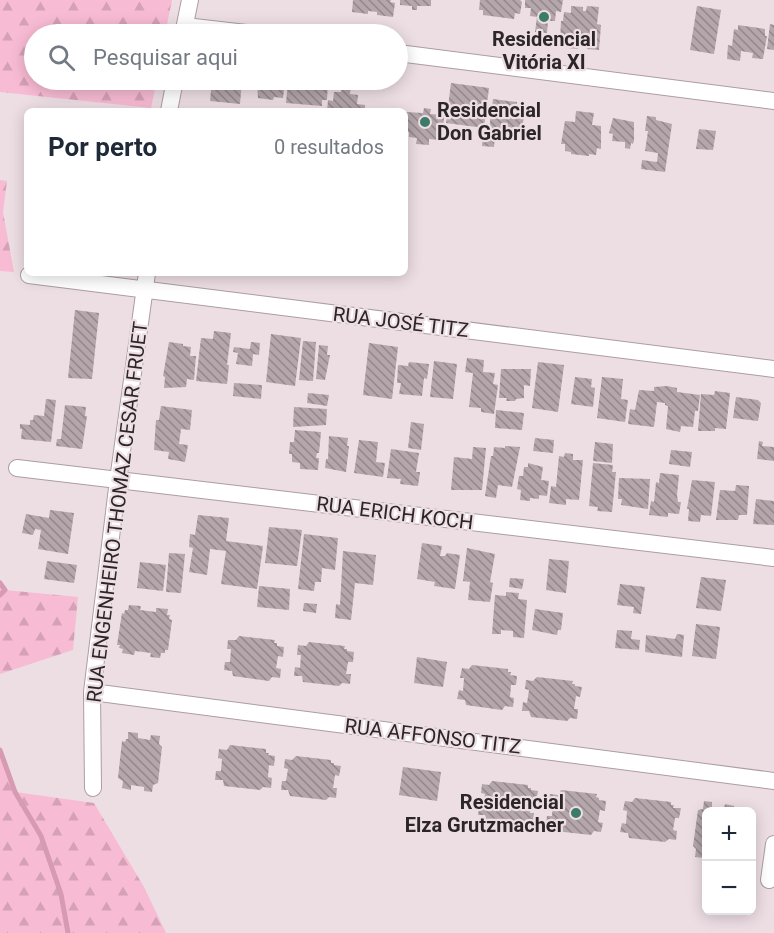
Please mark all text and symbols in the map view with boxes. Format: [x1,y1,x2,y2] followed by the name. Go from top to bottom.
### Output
[537,10,551,24] marker: Residencial Vitória XI
[24,24,408,90] search box
[492,27,596,74] place label: Residencial Vitória XI
[45,41,78,74] icon: search
[93,45,238,70] text: Pesquisar aqui
[437,98,542,145] place label: Residencial Don Gabriel
[418,115,432,129] marker: Residencial Don Gabriel
[48,132,157,162] text: Por perto
[274,135,384,159] text: 0 resultados
[332,302,470,342] street label: RUA JOSÉ TITZ
[82,320,152,704] street label: RUA ENGENHEIRO THOMAZ CESAR FRUET
[315,491,475,535] street label: RUA ERICH KOCH
[343,713,523,759] street label: RUA AFFONSO TITZ
[405,790,565,837] place label: Residencial Elza Grutzmacher
[569,806,583,820] marker: Residencial Elza Grutzmacher
[702,807,756,915] map controls
[702,807,756,861] button: +
[702,861,756,915] button: −

